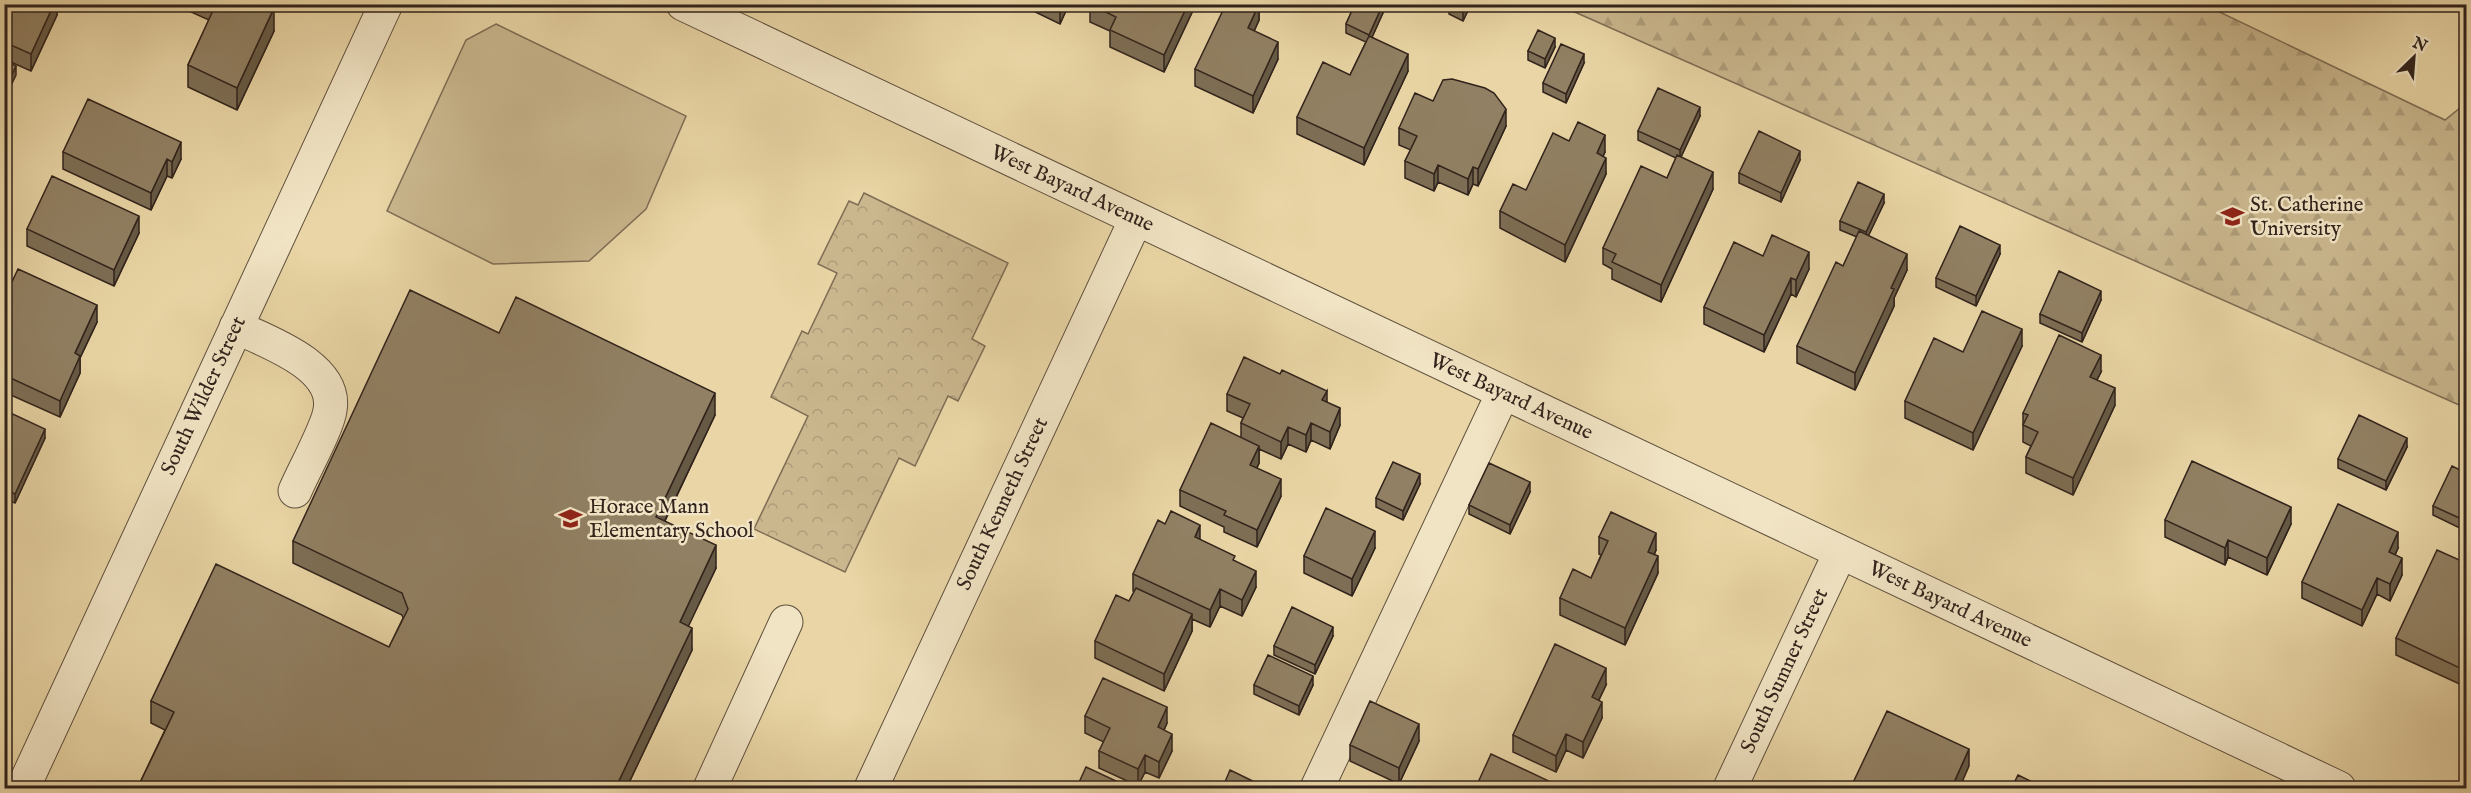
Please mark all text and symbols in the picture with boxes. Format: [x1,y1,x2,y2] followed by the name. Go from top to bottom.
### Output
[2384,27,2444,87] north arrow
[2408,33,2430,57] text: N
[986,139,1158,239] street label: West Bayard Avenue
[2250,192,2364,243] place label: St. Catherine University
[2219,204,2245,230] school or university icon: St. Catherine University
[155,312,253,480] street label: South Wilder Street
[1425,347,1597,447] street label: West Bayard Avenue
[951,413,1055,595] street label: South Kenneth Street
[589,494,754,545] place label: Horace Mann Elementary School
[558,506,584,532] school or university icon: Horace Mann Elementary School
[1864,555,2036,655] street label: West Bayard Avenue
[1735,584,1835,758] street label: South Sumner Street

